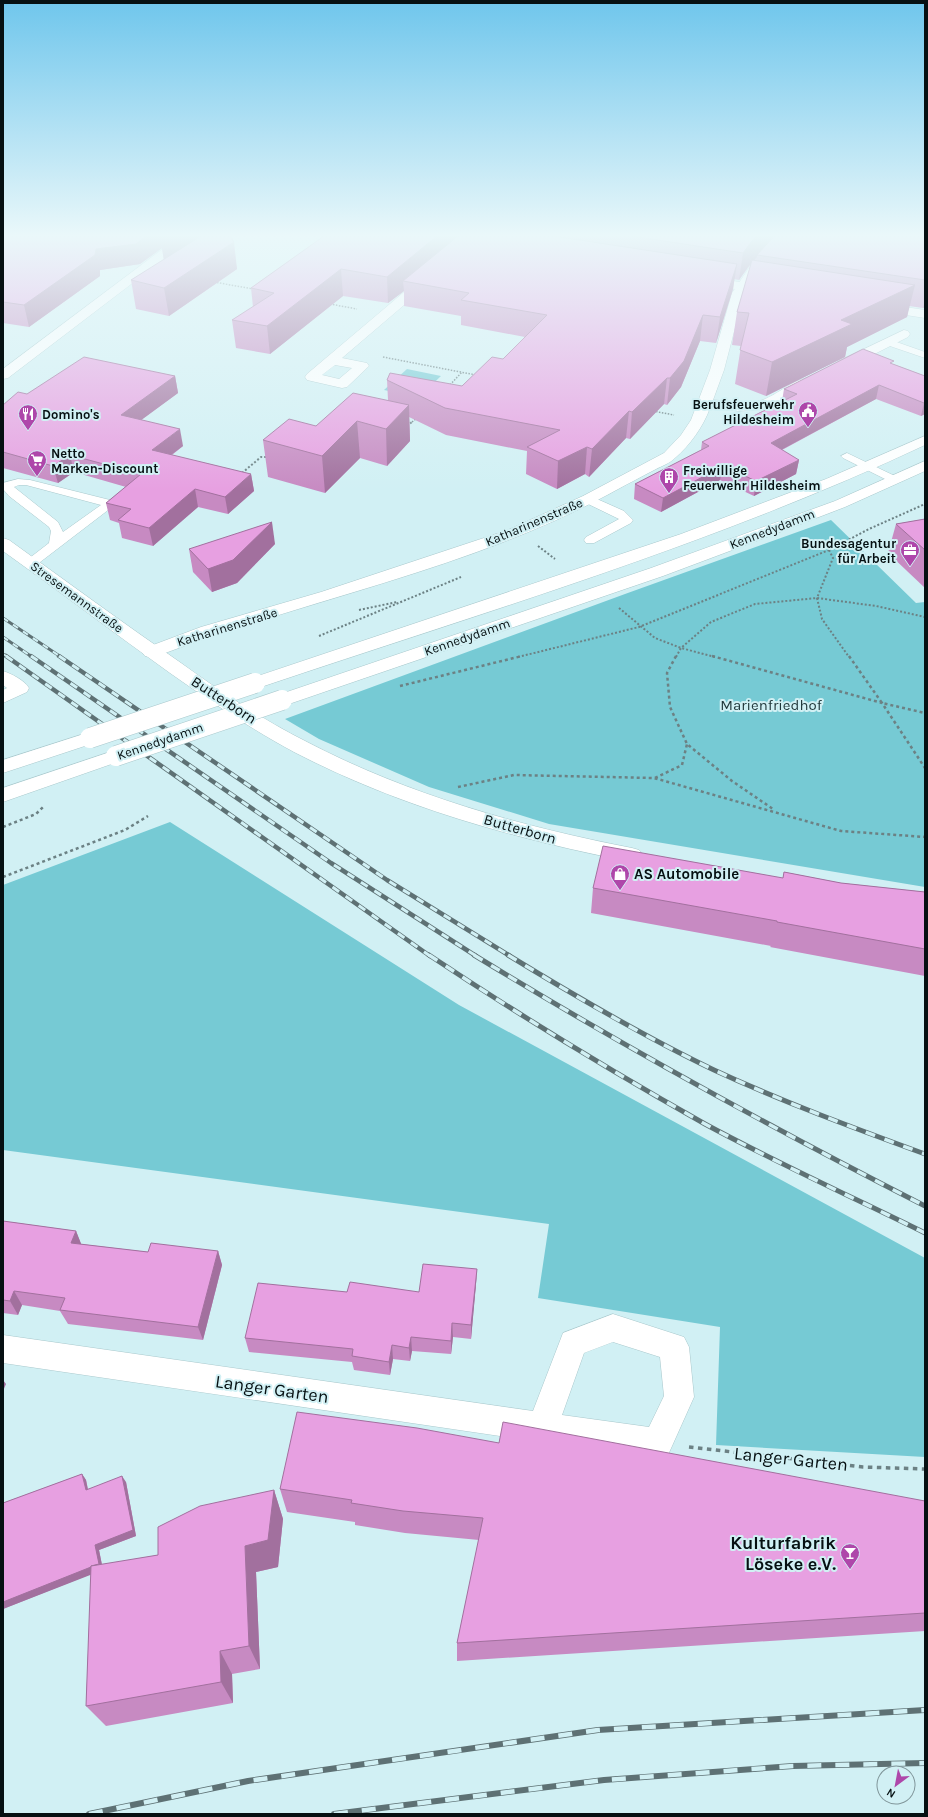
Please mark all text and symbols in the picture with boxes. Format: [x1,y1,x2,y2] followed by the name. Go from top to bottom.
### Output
[692,397,795,427] place label: Berufsfeuerwehr Hildesheim
[797,400,819,428] public building icon: Berufsfeuerwehr Hildesheim
[17,403,39,431] restaurant icon: Domino's
[42,407,100,422] place label: Domino's
[51,446,158,476] place label: Netto Marken-Discount
[26,449,48,477] supermarket icon: Netto Marken-Discount
[683,463,821,493] place label: Freiwillige Feuerwehr Hildesheim
[658,466,680,494] building icon: Freiwillige Feuerwehr Hildesheim
[483,495,585,549] street label: Katharinenstraße
[727,506,817,552] street label: Kennedydamm
[801,536,897,566] place label: Bundesagentur für Arbeit
[899,539,921,567] office icon: Bundesagentur für Arbeit
[28,558,127,636] street label: Stresemannstraße
[175,605,279,649] street label: Katharinenstraße
[422,615,512,659] street label: Kennedydamm
[188,672,260,728] street label: Butterborn
[720,696,823,714] park label: Marienfriedhof
[115,719,205,763] street label: Kennedydamm
[482,810,558,848] street label: Butterborn
[609,863,631,891] shop icon: AS Automobile
[634,865,739,883] place label: AS Automobile
[214,1370,330,1408] street label: Langer Garten
[733,1442,849,1476] street label: Langer Garten
[730,1532,836,1575] place label: Kulturfabrik Löseke e.V.
[839,1542,861,1570] bar icon: Kulturfabrik Löseke e.V.
[876,1765,916,1805] north arrow
[884,1785,898,1801] text: N

